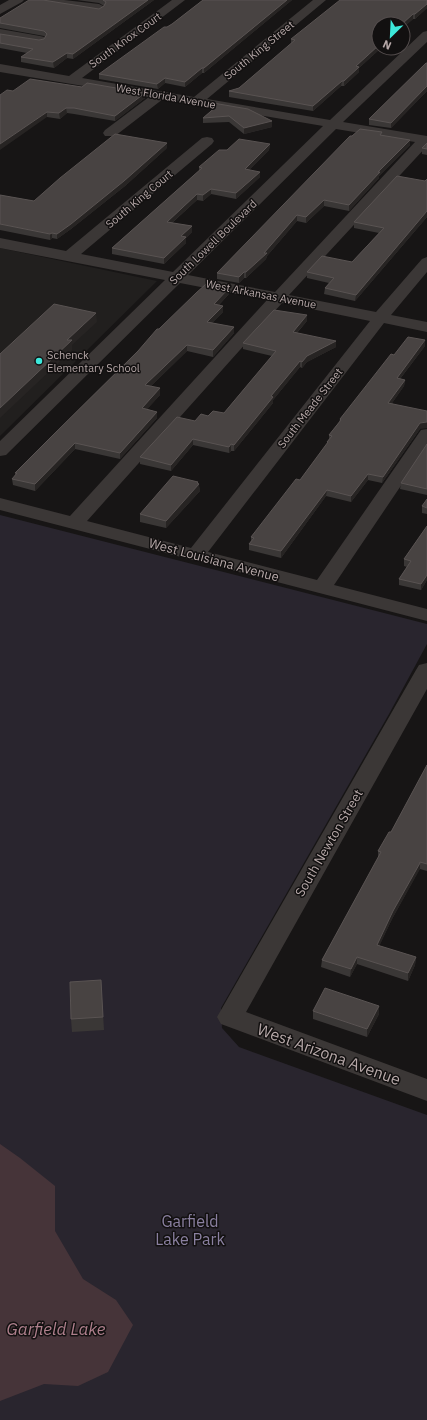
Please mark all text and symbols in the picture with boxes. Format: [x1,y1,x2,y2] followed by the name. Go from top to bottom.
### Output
[86,9,164,71] street label: South Knox Court
[371,16,411,56] north arrow
[221,17,297,83] street label: South King Street
[380,37,393,53] text: N
[115,80,217,112] street label: West Florida Avenue
[103,167,175,231] street label: South King Court
[166,197,260,287] street label: South Lowell Boulevard
[205,276,317,312] street label: West Arkansas Avenue
[47,348,140,375] place label: Schenck Elementary School
[34,356,44,366] marker: Schenck Elementary School
[274,365,346,451] street label: South Meade Street
[147,534,281,586] street label: West Louisiana Avenue
[291,786,367,900] street label: South Newton Street
[255,1019,404,1089] street label: West Arizona Avenue
[155,1211,225,1249] park label: Garfield Lake Park
[7,1318,106,1340] water label: Garfield Lake

